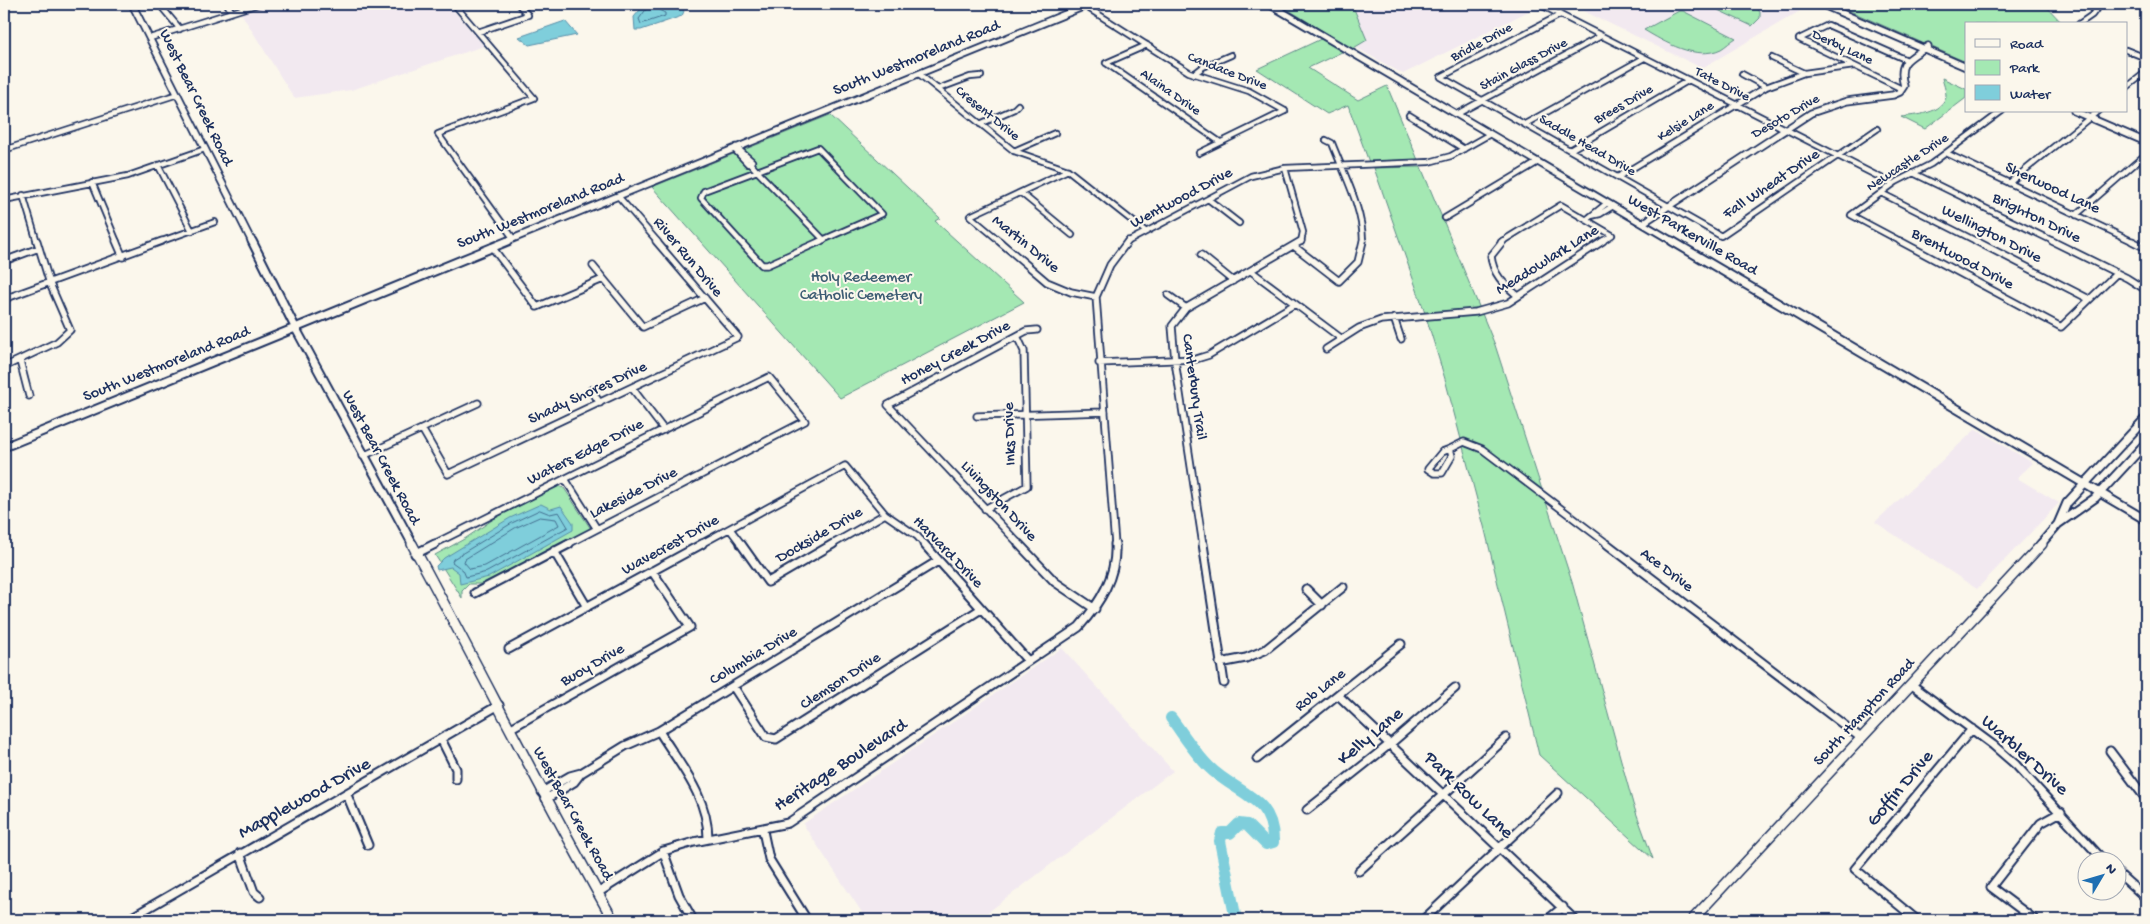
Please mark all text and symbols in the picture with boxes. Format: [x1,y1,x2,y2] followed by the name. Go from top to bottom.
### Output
[831,16,1005,101] street label: South Westmoreland Road
[1447,19,1516,67] street label: Bridle Drive
[1965,22,2128,112] legend
[1808,26,1876,70] street label: Derby Lane
[154,27,237,171] street label: West Bear Creek Road
[1477,34,1571,95] street label: Stain Glass Drive
[2010,36,2044,54] text: Road
[1185,49,1270,95] street label: Candace Drive
[2009,60,2040,78] text: Park
[1691,63,1753,107] street label: Tate Drive
[1136,66,1204,121] street label: Alaina Drive
[1590,81,1657,129] street label: Brees Drive
[951,83,1023,146] street label: Cresent Drive
[2010,86,2052,104] text: Water
[1748,90,1824,144] street label: Desoto Drive
[1655,98,1718,146] street label: Kelsie Lane
[1535,111,1639,181] street label: Saddle Head Drive
[1864,130,1953,196] street label: Newcastle Drive
[1719,145,1825,225] street label: Fall Wheat Drive
[2001,159,2103,220] street label: Sherwood Lane
[1128,164,1237,234] street label: Wentwood Drive
[455,169,629,254] street label: South Westmoreland Road
[1988,189,2084,249] street label: Brighton Drive
[1624,191,1762,282] street label: West Parkerville Road
[1938,202,2045,269] street label: Wellington Drive
[987,212,1063,279] street label: Martin Drive
[648,214,726,303] street label: River Run Drive
[1493,221,1604,300] street label: Meadowlark Lane
[1907,225,2017,295] street label: Brentwood Drive
[800,269,922,306] park label: Holy Redeemer Catholic Cemetery
[898,317,1015,391] street label: Honey Creek Drive
[81,322,255,407] street label: South Westmoreland Road
[1176,333,1210,441] street label: Canterbury Trail
[526,358,651,430] street label: Shady Shores Drive
[337,388,424,530] street label: West Bear Creek Road
[1000,401,1022,466] street label: Inks Drive
[525,415,648,491] street label: Waters Edge Drive
[956,458,1041,547] street label: Livingston Drive
[587,463,682,524] street label: Lakeside Drive
[772,503,867,569] street label: Dockside Drive
[619,511,724,581] street label: Wavecrest Drive
[908,513,987,594] street label: Harvard Drive
[1636,545,1697,598] street label: Ace Drive
[707,623,802,691] street label: Columbia Drive
[557,640,629,692] street label: Buoy Drive
[797,649,885,715] street label: Clemson Drive
[1810,654,1921,771] street label: South Hampton Road
[1292,665,1351,717] street label: Rob Lane
[1333,703,1409,771] street label: Kelly Lane
[1975,711,2073,802] street label: Warbler Drive
[770,713,913,818] street label: Heritage Boulevard
[527,744,617,885] street label: West Bear Creek Road
[1862,746,1940,832] street label: Goffin Drive
[1418,747,1518,845] street label: Park Row Lane
[235,753,375,845] street label: Mapplewood Drive
[2078,852,2128,902] north arrow
[2101,861,2120,878] text: N

